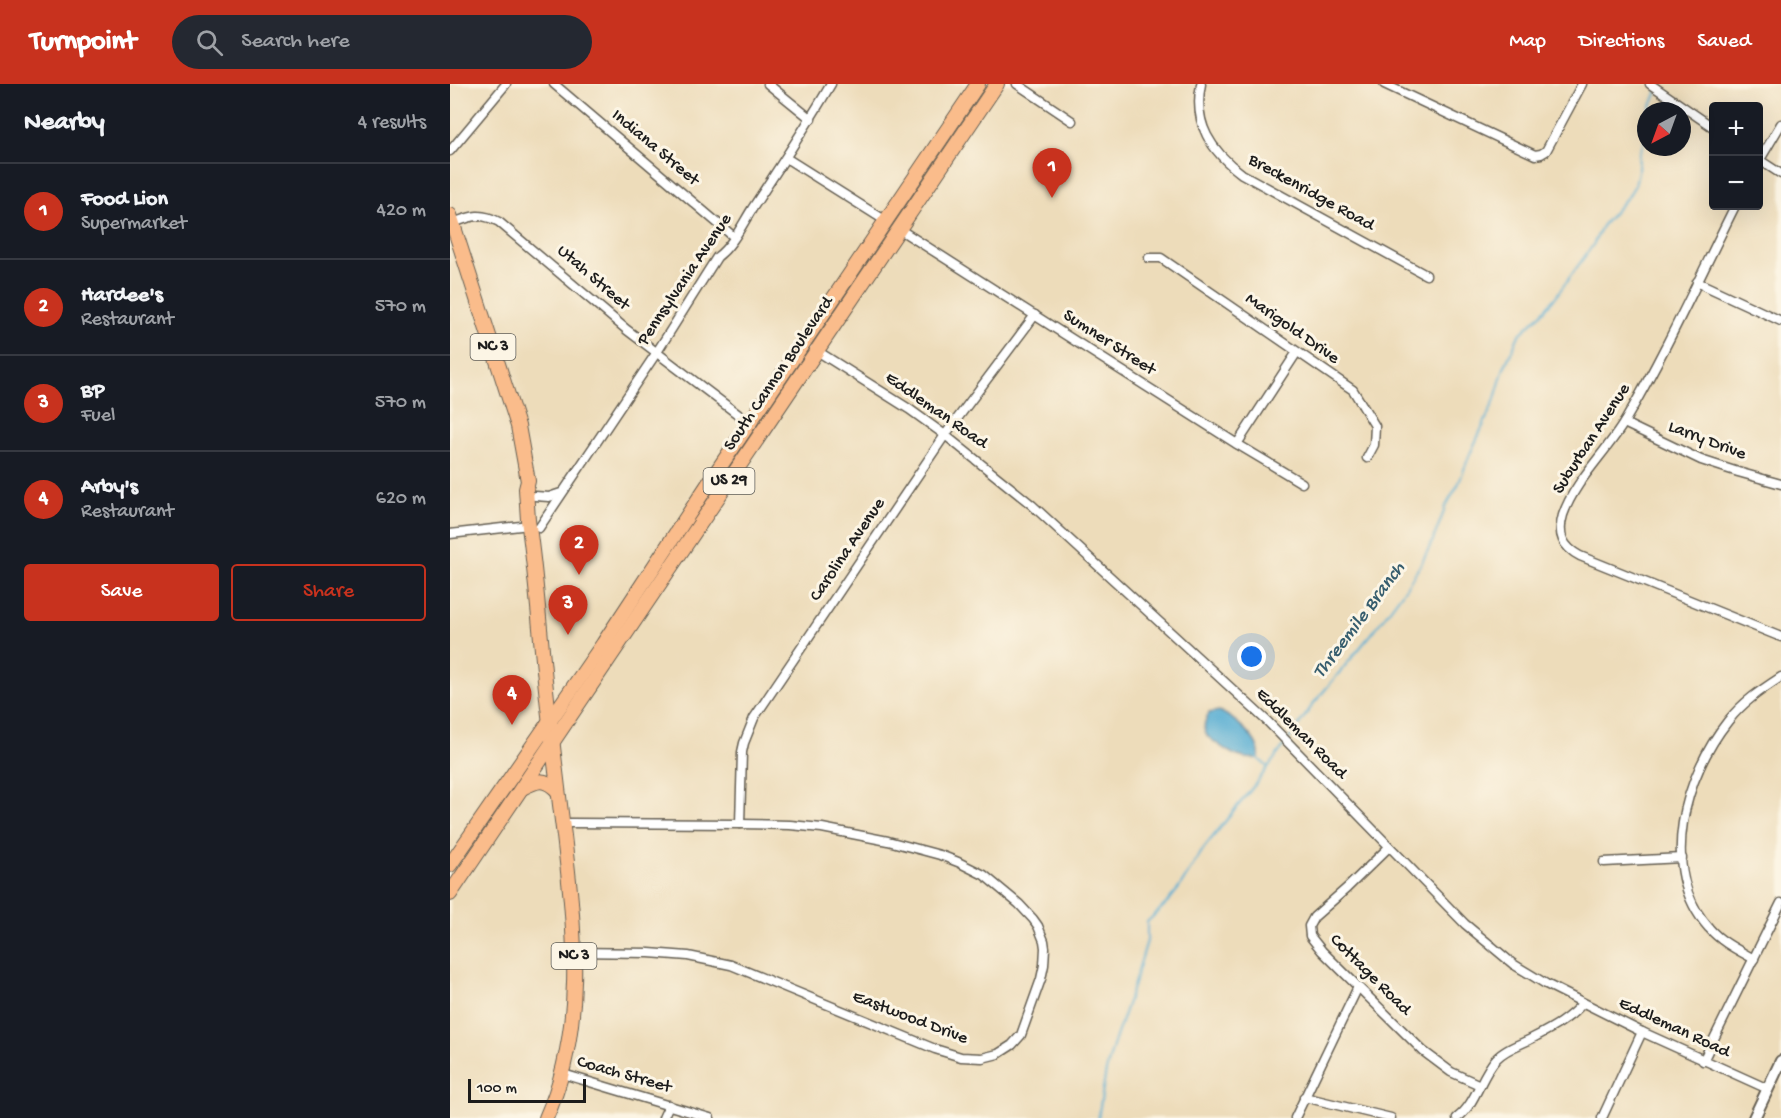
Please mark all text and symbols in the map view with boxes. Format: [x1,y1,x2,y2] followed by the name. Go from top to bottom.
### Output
[172,15,592,69] search box
[30,26,136,59] text: Turnpoint
[193,26,226,59] icon: search
[241,29,350,55] text: Search here
[1509,30,1546,55] text: Map
[1579,30,1664,55] text: Directions
[1697,30,1751,55] text: Saved
[1637,102,1691,156] north arrow
[1709,102,1763,210] map controls
[1709,102,1763,156] button: +
[607,105,704,192] street label: Indiana Street
[24,108,105,139] text: Nearby
[358,112,426,135] text: 4 results
[1032,148,1072,198] pin: 1
[1243,149,1379,237] street label: Breckenridge Road
[1709,156,1763,210] button: −
[81,187,168,213] text: Food Lion
[39,200,48,223] text: 1
[376,200,426,223] text: 420 m
[633,209,737,351] street label: Pennsylvania Avenue
[81,213,187,236] text: Supermarket
[552,241,635,316] street label: Utah Street
[81,283,163,309] text: Hardee's
[1241,289,1344,370] street label: Marigold Drive
[720,292,839,455] street label: South Cannon Boulevard
[39,296,48,319] text: 2
[375,296,426,319] text: 570 m
[1059,305,1161,382] street label: Sumner Street
[81,309,174,332] text: Restaurant
[470,334,516,360] road number: NC 3
[881,368,993,455] street label: Eddleman Road
[81,379,104,405] text: BP
[1548,379,1636,498] street label: Suburban Avenue
[38,392,49,415] text: 3
[375,392,426,415] text: 570 m
[81,405,115,428] text: Fuel
[1665,417,1750,466] street label: Larry Drive
[704,468,754,494] road number: US 29
[81,475,138,501] text: Arby's
[39,488,48,511] text: 4
[376,488,426,511] text: 620 m
[806,494,891,606] street label: Carolina Avenue
[81,501,174,524] text: Restaurant
[560,526,598,575] pin: 2
[1309,558,1411,684] water label: Threemile Branch
[24,564,219,621] button: Save
[231,564,426,621] button: Share
[548,586,588,635] pin: 3
[1237,642,1266,671] your location
[492,676,532,725] pin: 4
[1251,684,1352,785] street label: Eddleman Road
[1325,930,1416,1021] street label: Cottage Road
[552,943,596,969] road number: NC 3
[849,986,971,1050] street label: Eastwood Drive
[1615,993,1734,1064] street label: Eddleman Road
[574,1052,675,1099] street label: Coach Street
[468,1076,586,1104] scale bar
[477,1080,517,1099] text: 100 m

